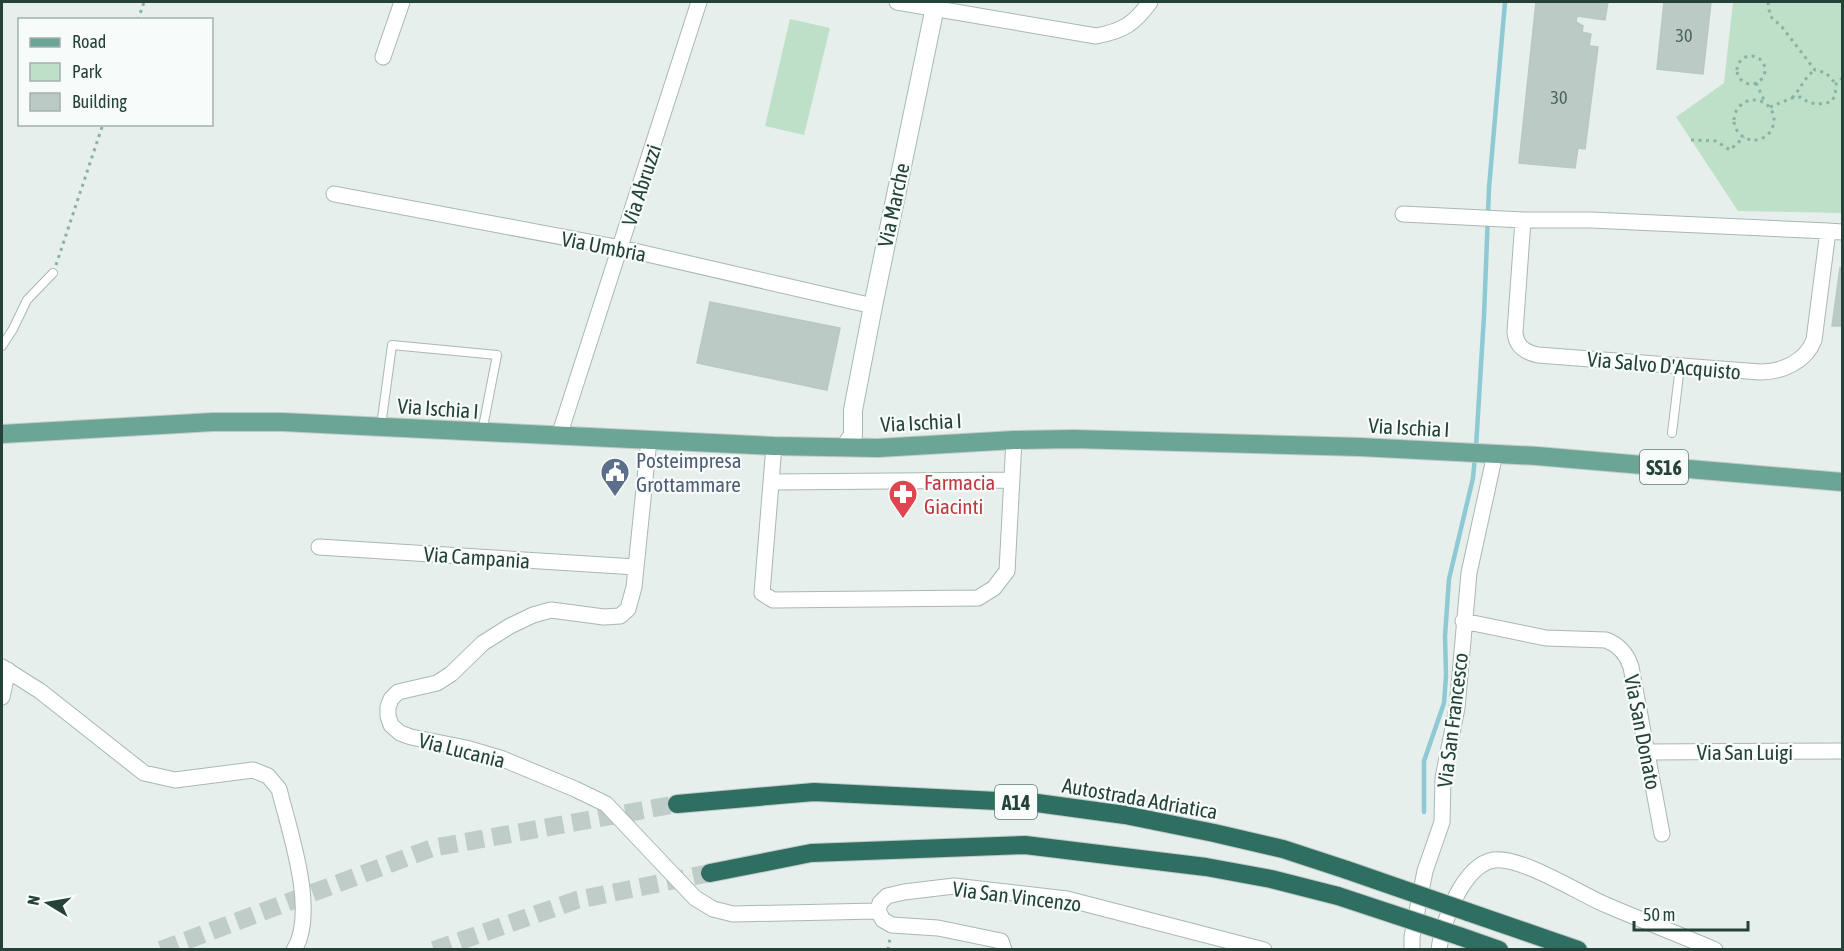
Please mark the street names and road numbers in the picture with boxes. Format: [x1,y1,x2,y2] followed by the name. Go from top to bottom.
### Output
[617,141,665,229] street label: Via Abruzzi
[872,161,914,249] street label: Via Marche
[559,226,649,266] street label: Via Umbria
[1586,346,1742,384] street label: Via Salvo D'Acquisto
[397,393,479,423] street label: Via Ischia I
[880,408,962,436] street label: Via Ischia I
[1368,413,1450,441] street label: Via Ischia I
[1640,450,1688,484] road number: SS16
[423,541,531,573] street label: Via Campania
[1432,651,1472,789] street label: Via San Francesco
[1620,672,1666,792] street label: Via San Donato
[416,728,508,772] street label: Via Lucania
[1697,740,1793,764] street label: Via San Luigi
[1061,773,1219,823] street label: Autostrada Adriatica
[995,785,1037,819] road number: A14
[951,876,1083,916] street label: Via San Vincenzo

